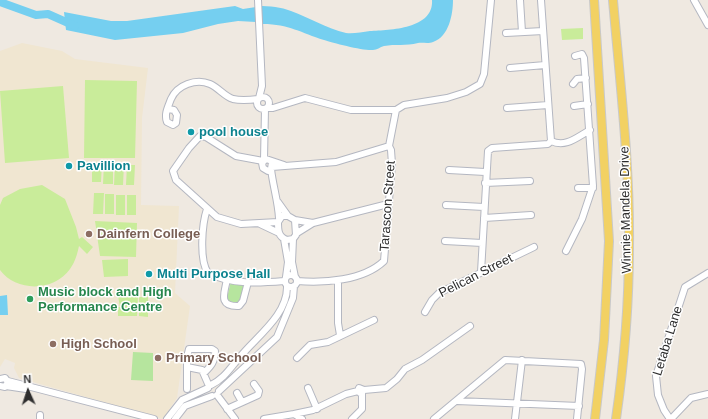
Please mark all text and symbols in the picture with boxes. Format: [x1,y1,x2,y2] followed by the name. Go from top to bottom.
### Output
[199,124,268,140] place label: pool house
[186,127,196,137] marker: pool house
[617,146,635,274] street label: Winnie Mandela Drive
[77,158,130,174] place label: Pavillion
[377,160,399,252] street label: Tarascon Street
[64,161,74,171] marker: Pavillion
[97,226,200,242] place label: Dainfern College
[84,229,94,239] marker: Dainfern College
[436,251,516,301] street label: Pelican Street
[157,266,270,282] place label: Multi Purpose Hall
[144,269,154,279] marker: Multi Purpose Hall
[38,284,172,315] place label: Music block and High Performance Centre
[25,294,35,304] marker: Music block and High Performance Centre
[650,304,686,378] street label: Letaba Lane
[61,336,137,352] place label: High School
[48,339,58,349] marker: High School
[166,350,261,366] place label: Primary School
[153,353,163,363] marker: Primary School
[8,371,48,411] north arrow
[23,373,32,385] text: N

